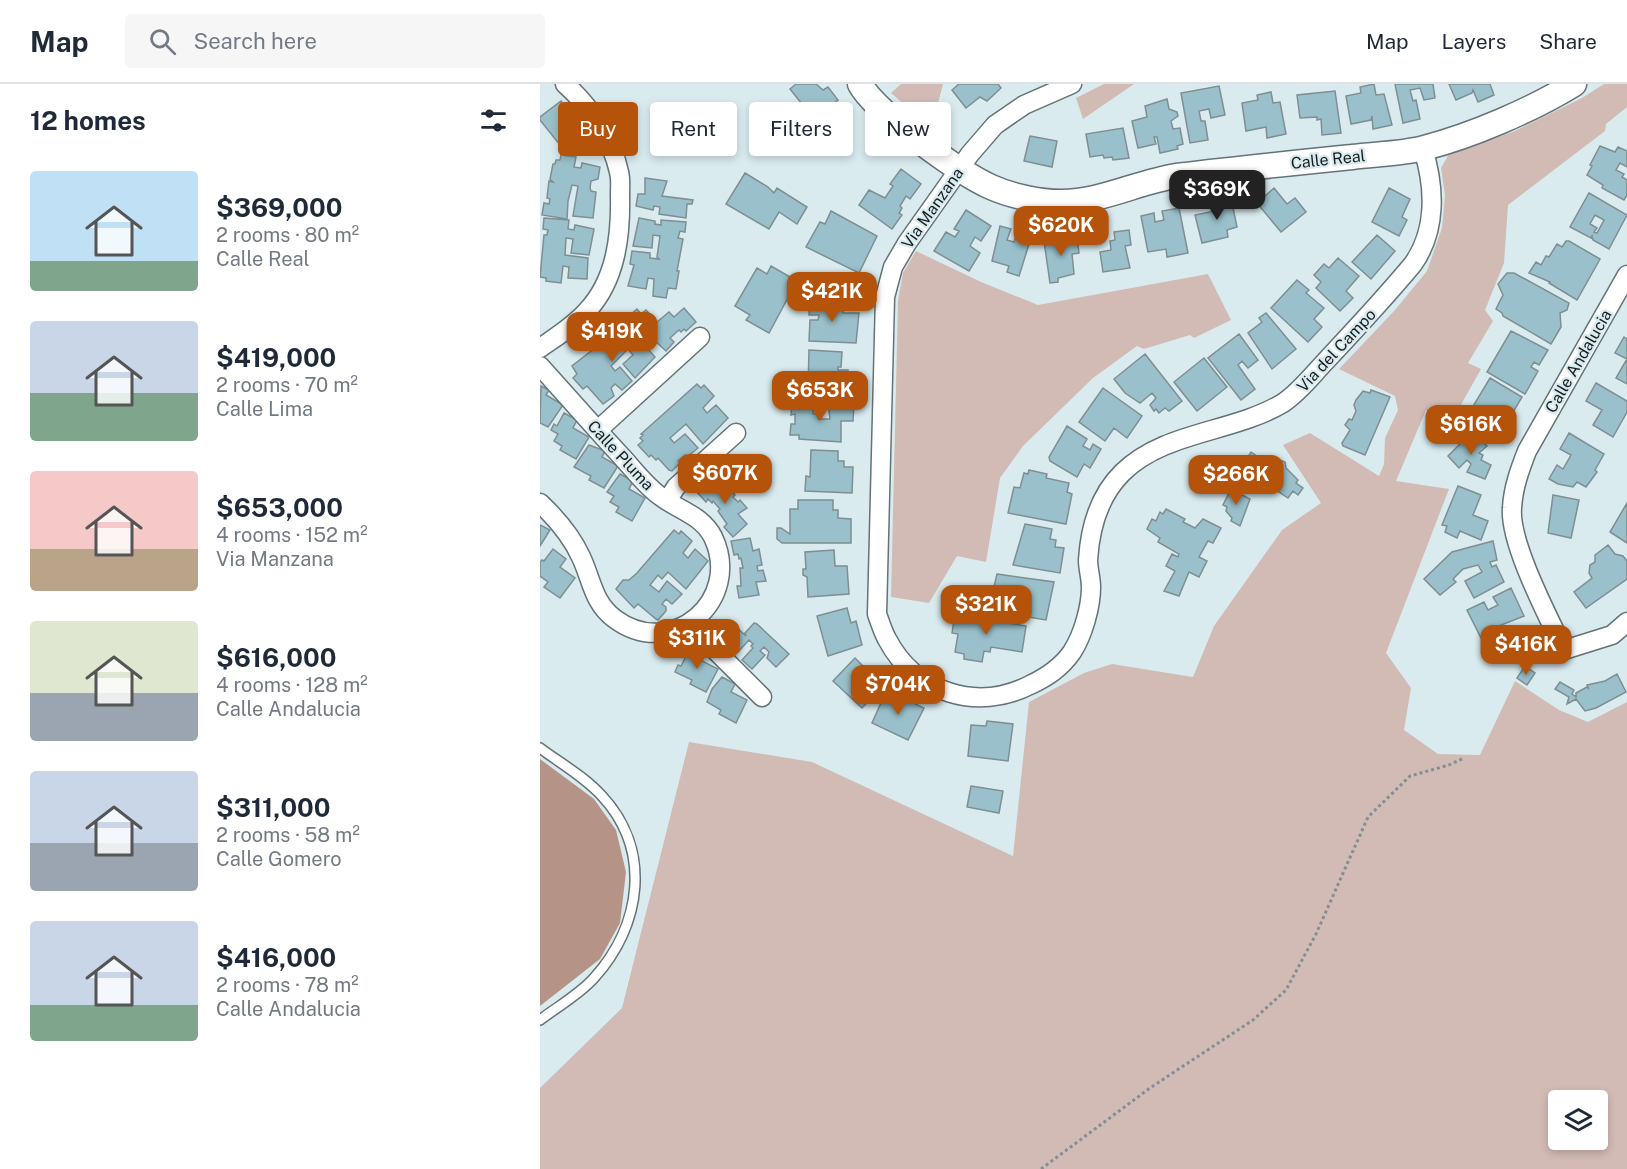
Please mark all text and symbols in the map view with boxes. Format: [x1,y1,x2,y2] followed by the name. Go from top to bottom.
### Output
[125,14,545,68] search box
[30,25,89,58] text: Map
[146,25,179,58] icon: search
[194,28,317,54] text: Search here
[1366,29,1409,54] text: Map
[1442,29,1506,54] text: Layers
[1539,29,1597,54] text: Share
[558,102,638,156] chip: Buy
[650,102,737,156] chip: Rent
[749,102,853,156] chip: Filters
[865,102,951,156] chip: New
[477,104,510,137] icon: filters
[30,105,146,136] text: 12 homes
[1290,146,1366,173] street label: Calle Real
[898,164,967,252] street label: Via Manzana
[1175,170,1259,221] pin: $369K
[1183,177,1251,201] text: $369K
[216,192,342,223] text: $369,000
[78,195,150,267] icon: home
[1019,206,1103,257] pin: $620K
[1028,213,1094,237] text: $620K
[216,223,359,247] text: 2 rooms · 80 m²
[216,247,310,271] text: Calle Real
[790,272,874,323] pin: $421K
[801,279,863,303] text: $421K
[1293,305,1380,396] street label: Via del Campo
[1541,306,1616,416] street label: Calle Andalucia
[570,312,654,363] pin: $419K
[581,319,643,343] text: $419K
[216,342,336,373] text: $419,000
[78,345,150,417] icon: home
[778,371,862,422] pin: $653K
[216,373,358,397] text: 2 rooms · 70 m²
[786,378,854,402] text: $653K
[216,397,313,421] text: Calle Lima
[1429,405,1513,456] pin: $616K
[1440,412,1502,436] text: $616K
[584,417,658,494] street label: Calle Pluma
[683,454,767,505] pin: $607K
[1194,455,1278,506] pin: $266K
[692,461,758,485] text: $607K
[1202,462,1270,486] text: $266K
[216,492,343,523] text: $653,000
[78,495,150,567] icon: home
[216,523,368,547] text: 4 rooms · 152 m²
[216,547,334,571] text: Via Manzana
[944,585,1028,636] pin: $321K
[955,592,1017,616] text: $321K
[655,619,739,670] pin: $311K
[1484,625,1568,676] pin: $416K
[668,626,726,650] text: $311K
[1495,632,1557,656] text: $416K
[216,642,336,673] text: $616,000
[78,645,150,717] icon: home
[856,665,940,716] pin: $704K
[865,672,931,696] text: $704K
[216,673,368,697] text: 4 rooms · 128 m²
[216,697,361,721] text: Calle Andalucia
[216,792,331,823] text: $311,000
[78,795,150,867] icon: home
[216,823,360,847] text: 2 rooms · 58 m²
[216,847,342,871] text: Calle Gomero
[216,942,336,973] text: $416,000
[78,945,150,1017] icon: home
[216,973,359,997] text: 2 rooms · 78 m²
[216,997,361,1021] text: Calle Andalucia
[1548,1090,1608,1150] map controls
[1548,1090,1608,1150] button: layers

